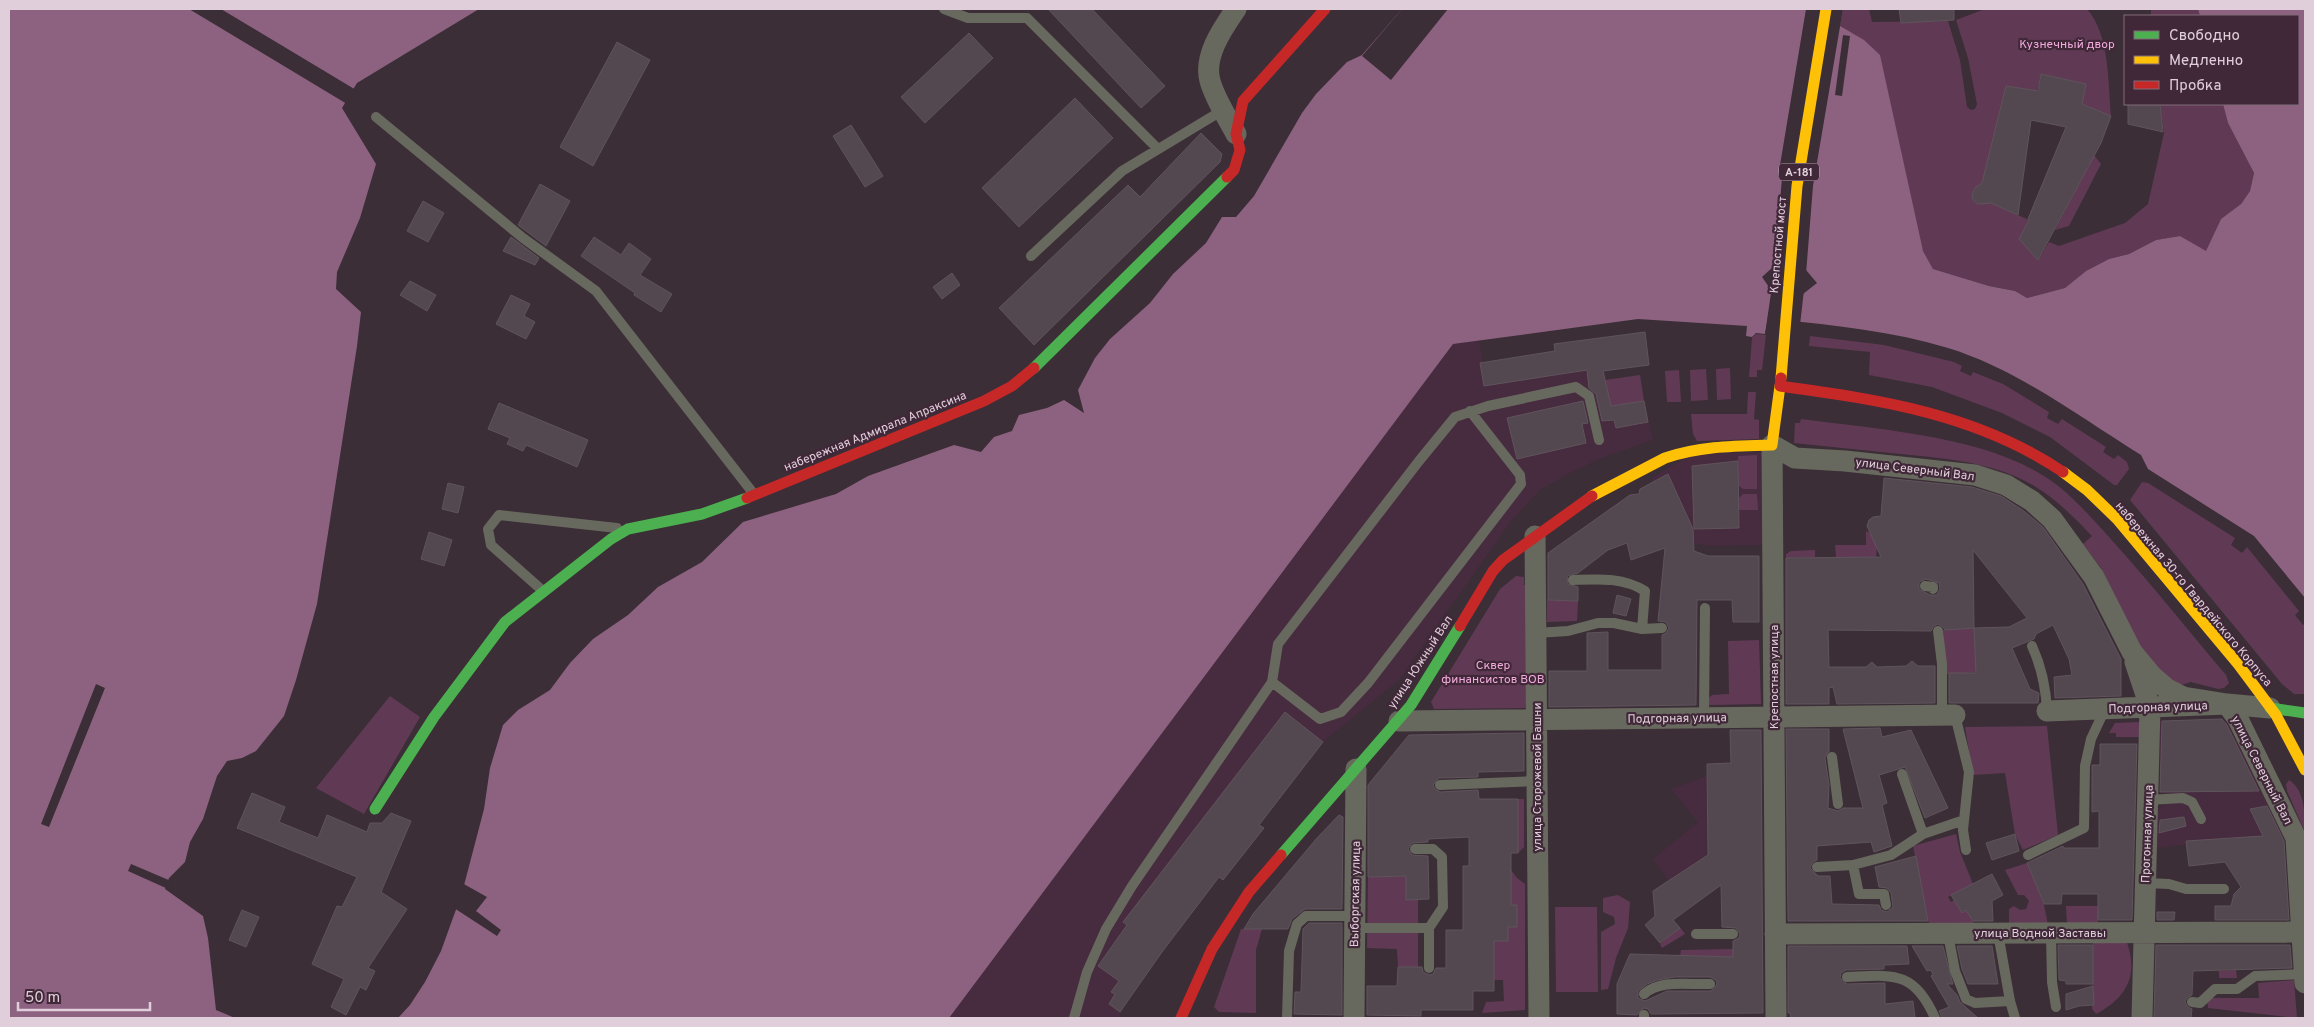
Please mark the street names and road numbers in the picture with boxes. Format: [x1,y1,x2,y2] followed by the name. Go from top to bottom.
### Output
[1779,163,1819,180] road number: А-181
[1767,195,1791,294] street label: Крепостной мост
[782,388,969,476] street label: набережная Адмирала Апраксина
[1854,455,1975,485] street label: улица Северный Вал
[2111,499,2275,690] street label: набережная 30-го Гвардейского Корпуса
[1385,613,1457,712] street label: улица Южный Вал
[1767,625,1783,729] street label: Крепостная улица
[2108,698,2208,718] street label: Подгорная улица
[1530,702,1546,852] street label: улица Сторожевой Башни
[1627,710,1727,728] street label: Подгорная улица
[2227,713,2295,828] street label: улица Северный Вал
[2138,785,2158,884] street label: Прогонная улица
[1347,841,1365,947] street label: Выборгская улица
[1974,926,2106,942] street label: улица Водной Заставы

